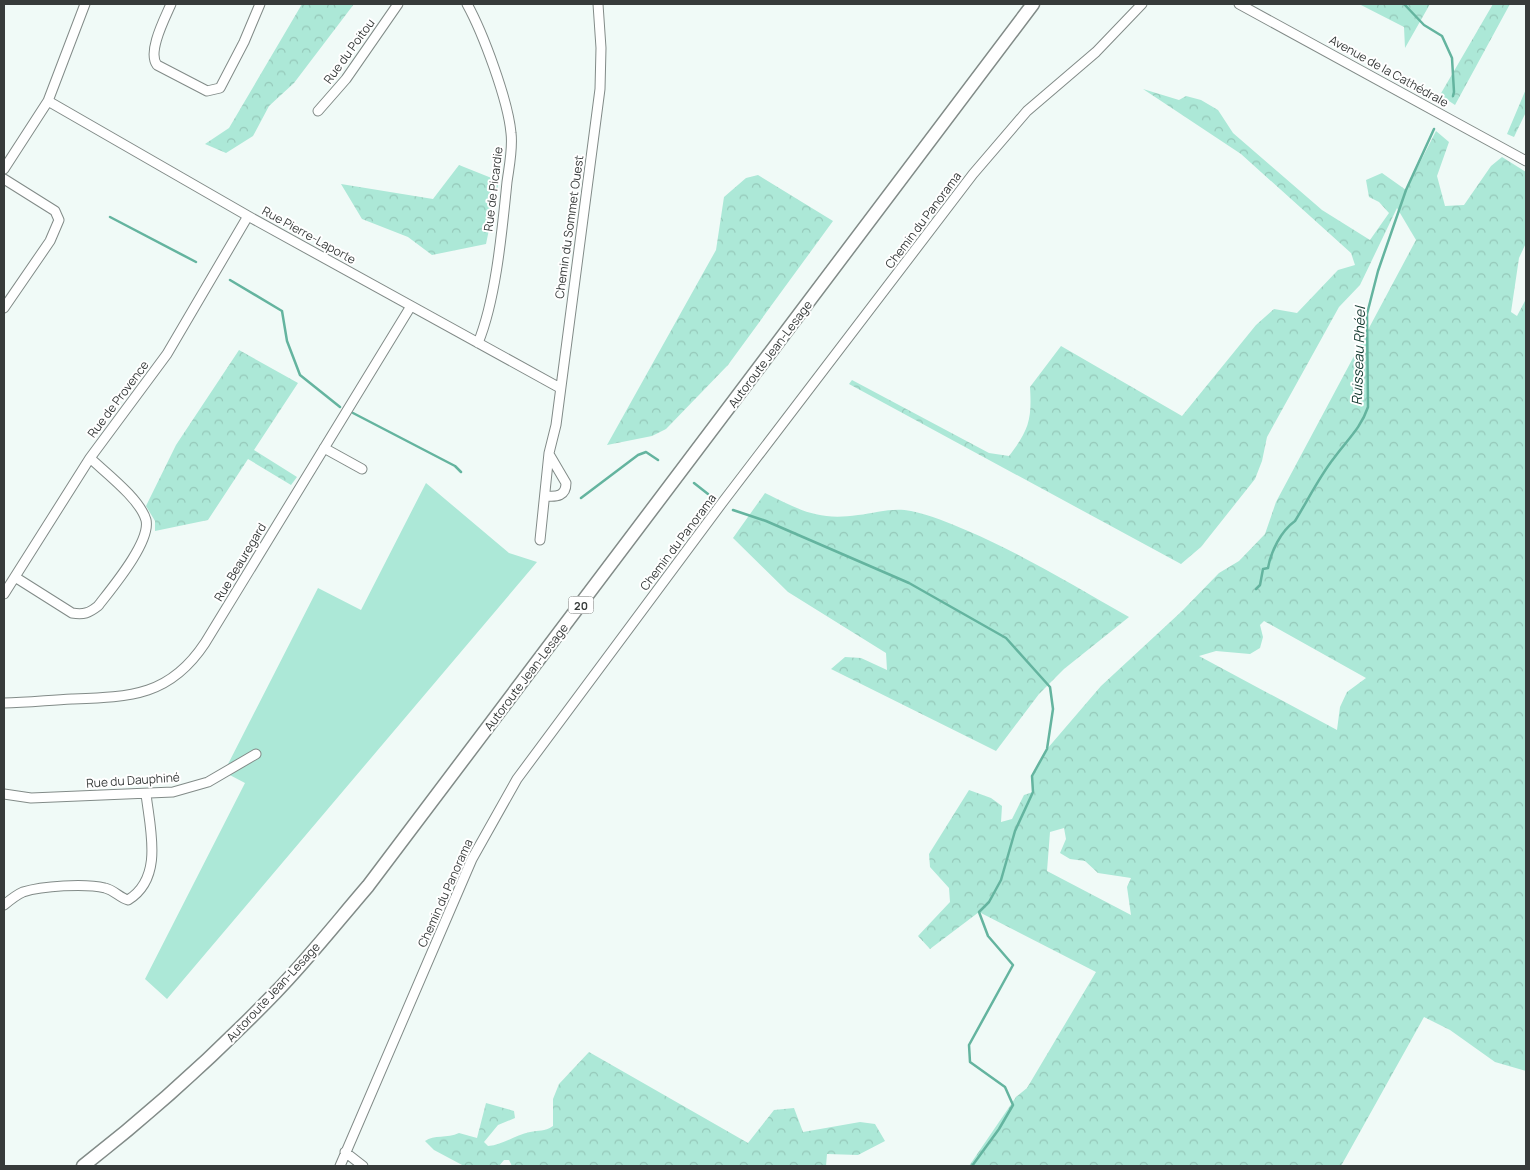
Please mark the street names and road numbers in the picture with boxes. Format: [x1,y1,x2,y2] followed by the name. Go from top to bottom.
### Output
[320,15,378,87] street label: Rue du Poitou
[1326,31,1452,111] street label: Avenue de la Cathédrale
[479,146,507,232] street label: Rue de Picardie
[551,154,588,300] street label: Chemin du Sommet Ouest
[881,168,965,272] street label: Chemin du Panorama
[259,202,359,268] street label: Rue Pierre-Laporte
[724,297,816,411] street label: Autoroute Jean-Lesage
[83,357,153,441] street label: Rue de Provence
[636,490,720,594] street label: Chemin du Panorama
[210,520,270,604] street label: Rue Beauregard
[568,596,594,614] road number: 20
[480,620,572,734] street label: Autoroute Jean-Lesage
[86,768,180,792] street label: Rue du Dauphiné
[413,836,477,950] street label: Chemin du Panorama
[222,939,324,1045] street label: Autoroute Jean-Lesage

